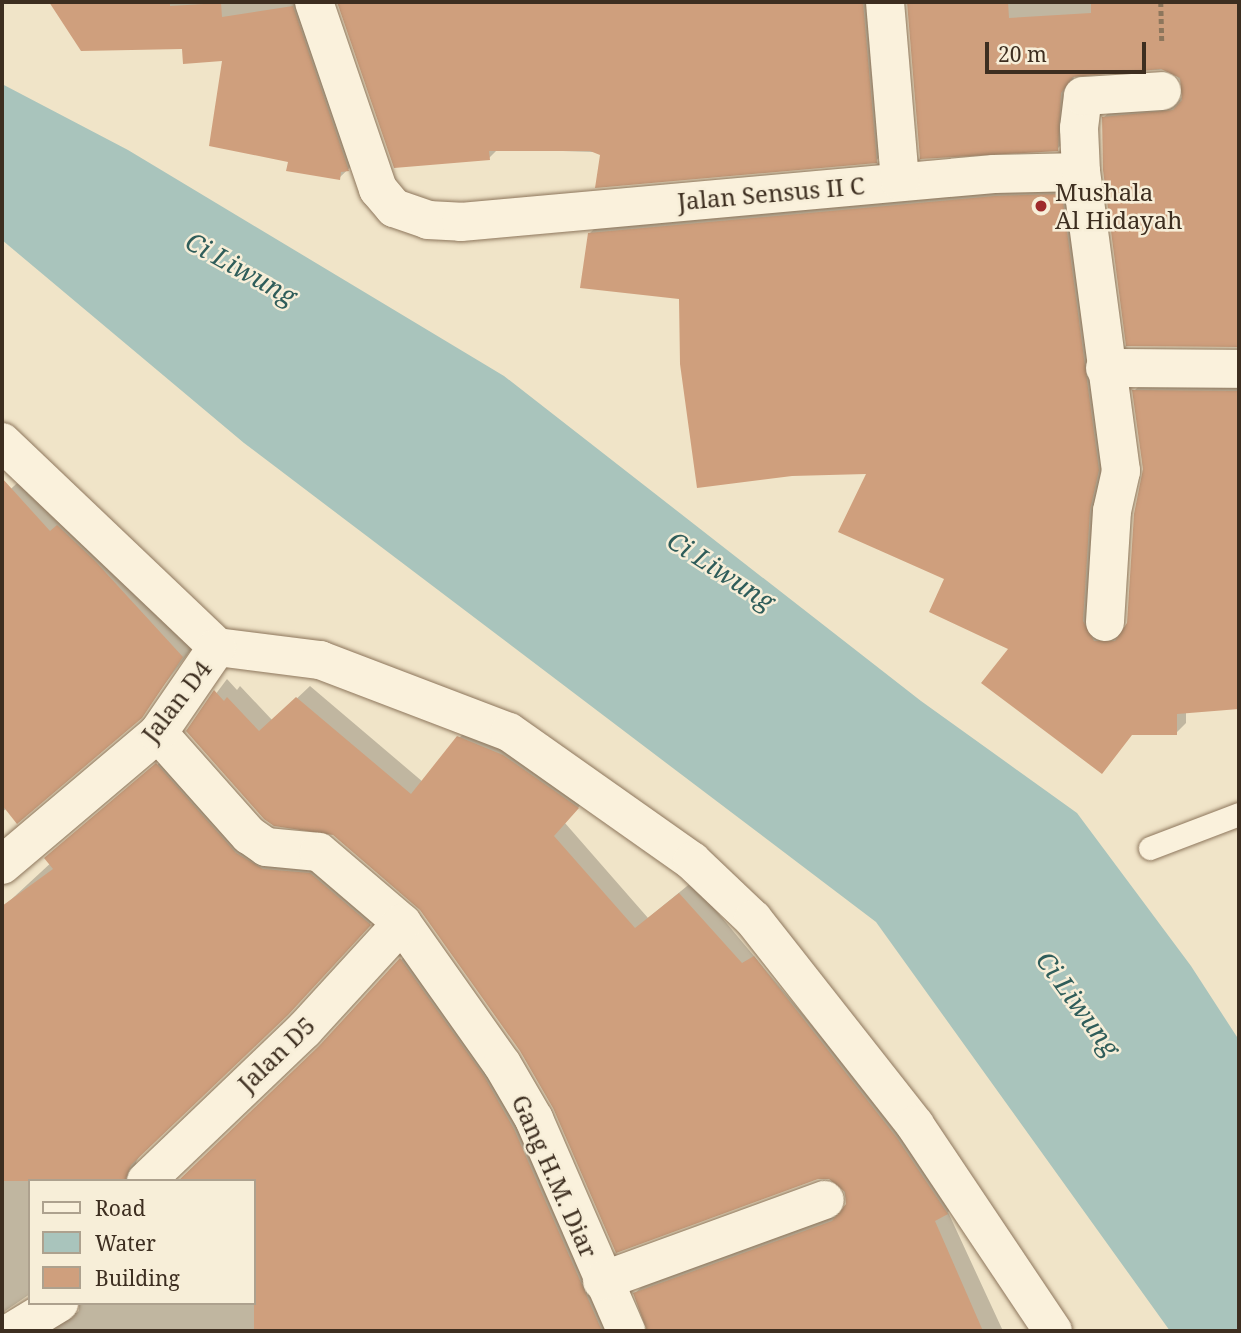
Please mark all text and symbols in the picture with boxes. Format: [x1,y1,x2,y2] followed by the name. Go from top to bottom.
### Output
[989,28,1150,72] scale bar
[998,40,1047,68] text: 20 m
[676,170,866,216] street label: Jalan Sensus II C
[1055,178,1182,234] place label: Mushala Al Hidayah
[1033,198,1049,214] marker: Mushala Al Hidayah
[180,226,302,312] water label: Ci Liwung
[661,525,781,617] water label: Ci Liwung
[135,654,217,748] street label: Jalan D4
[1030,945,1126,1063] water label: Ci Liwung
[232,1010,320,1098] street label: Jalan D5
[506,1090,604,1262] street label: Gang H.M. Diar
[28,1179,256,1305] legend
[95,1194,146,1222] text: Road
[95,1229,156,1257] text: Water
[95,1264,180,1292] text: Building

